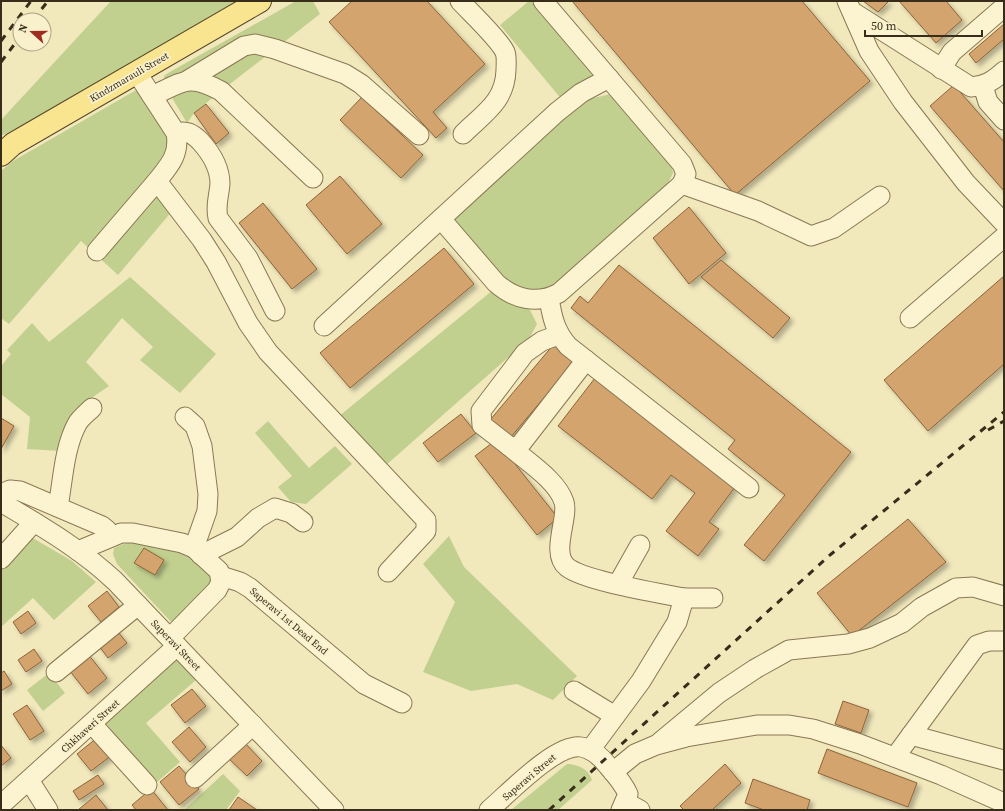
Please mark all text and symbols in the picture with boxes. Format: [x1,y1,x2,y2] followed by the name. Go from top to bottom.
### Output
[12,12,52,52] north arrow
[865,12,982,38] scale bar
[871,18,897,34] text: 50 m
[15,22,32,35] text: N
[87,49,172,105] street label: Kindzmarauli Street
[247,584,331,658] street label: Saperavi 1st Dead End
[148,617,204,674] street label: Saperavi Street
[58,696,122,756] street label: Chkhaveri Street
[499,750,559,803] street label: Saperavi Street

